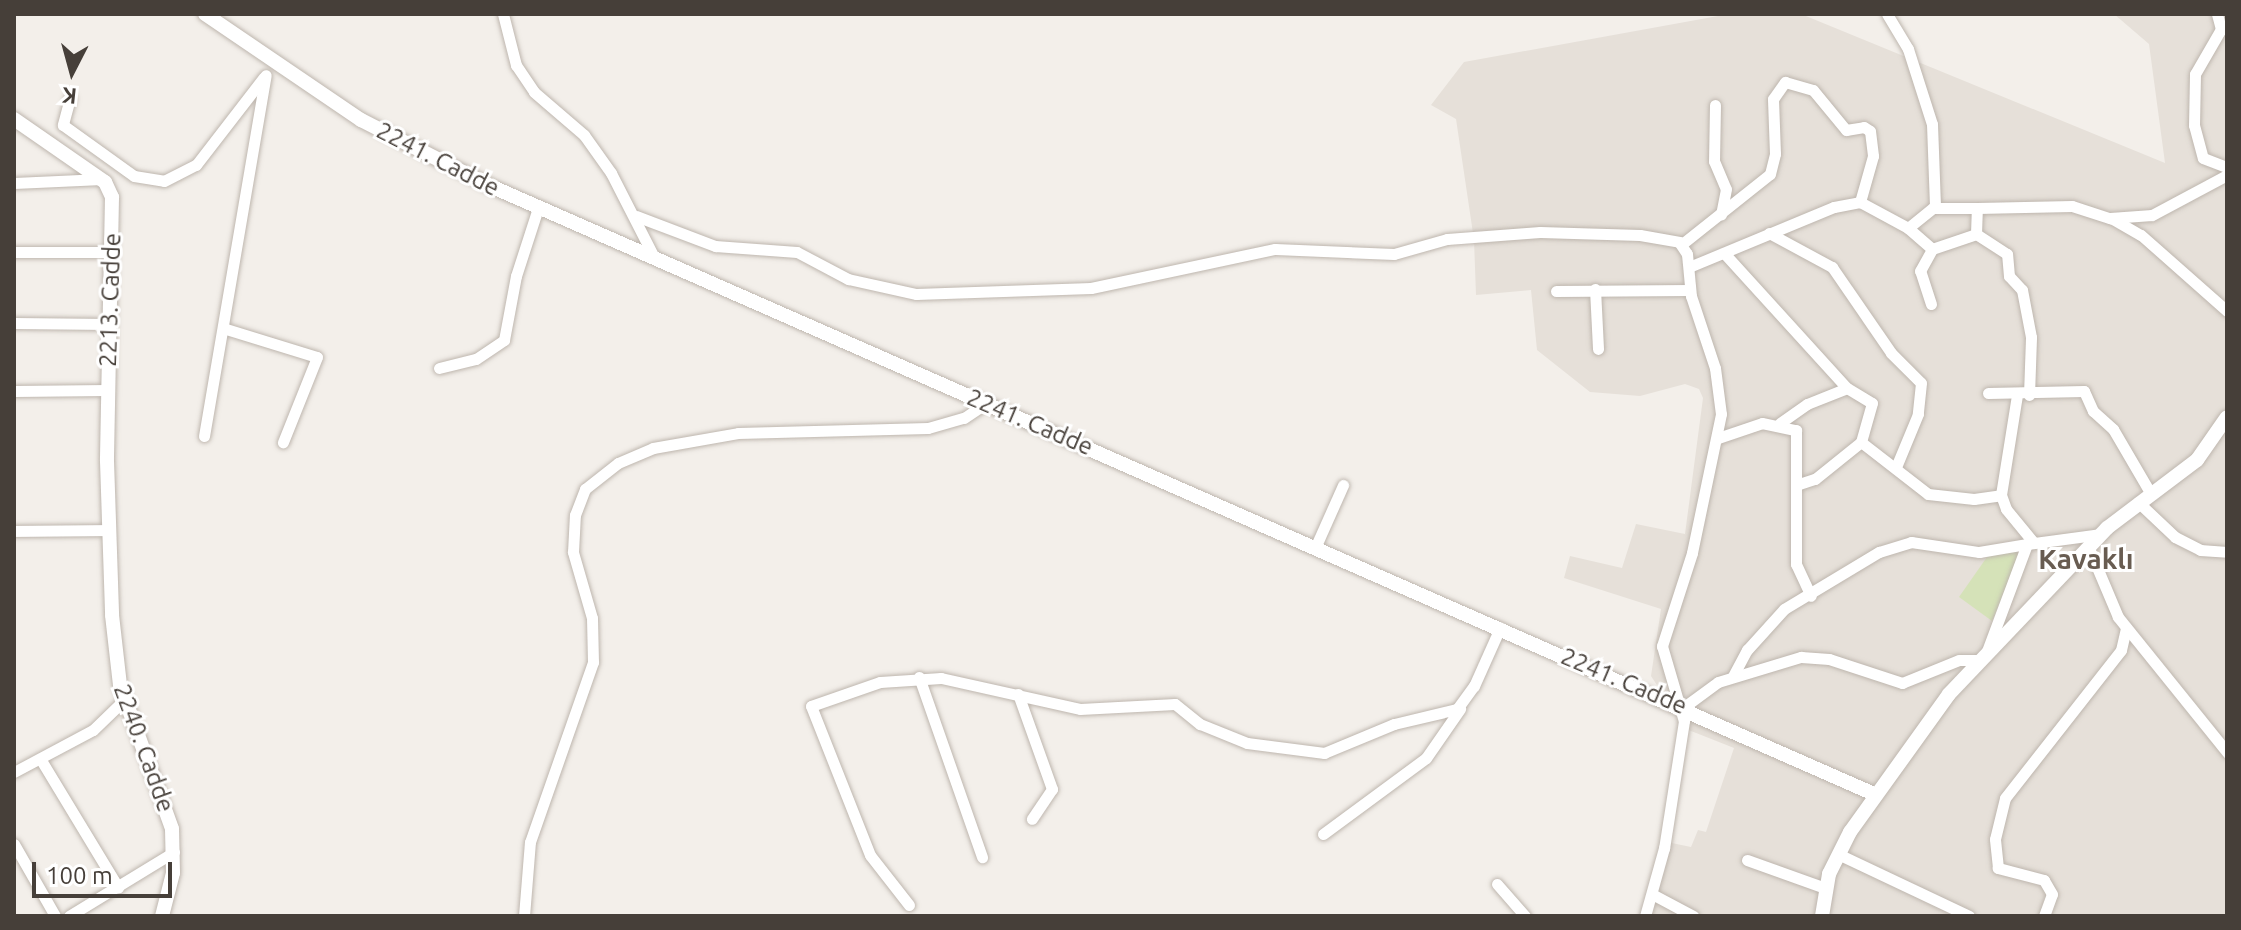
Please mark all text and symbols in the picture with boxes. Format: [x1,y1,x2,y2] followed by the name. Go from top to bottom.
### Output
[32,32,112,112] north arrow
[61,83,78,110] text: K
[372,116,504,202] street label: 2241. Cadde
[93,233,127,367] street label: 2213. Cadde
[963,383,1097,461] street label: 2241. Cadde
[2038,542,2134,576] district label: Kavaklı
[1557,642,1691,720] street label: 2241. Cadde
[108,680,180,816] street label: 2240. Cadde
[36,846,176,896] scale bar
[46,862,113,889] text: 100 m

